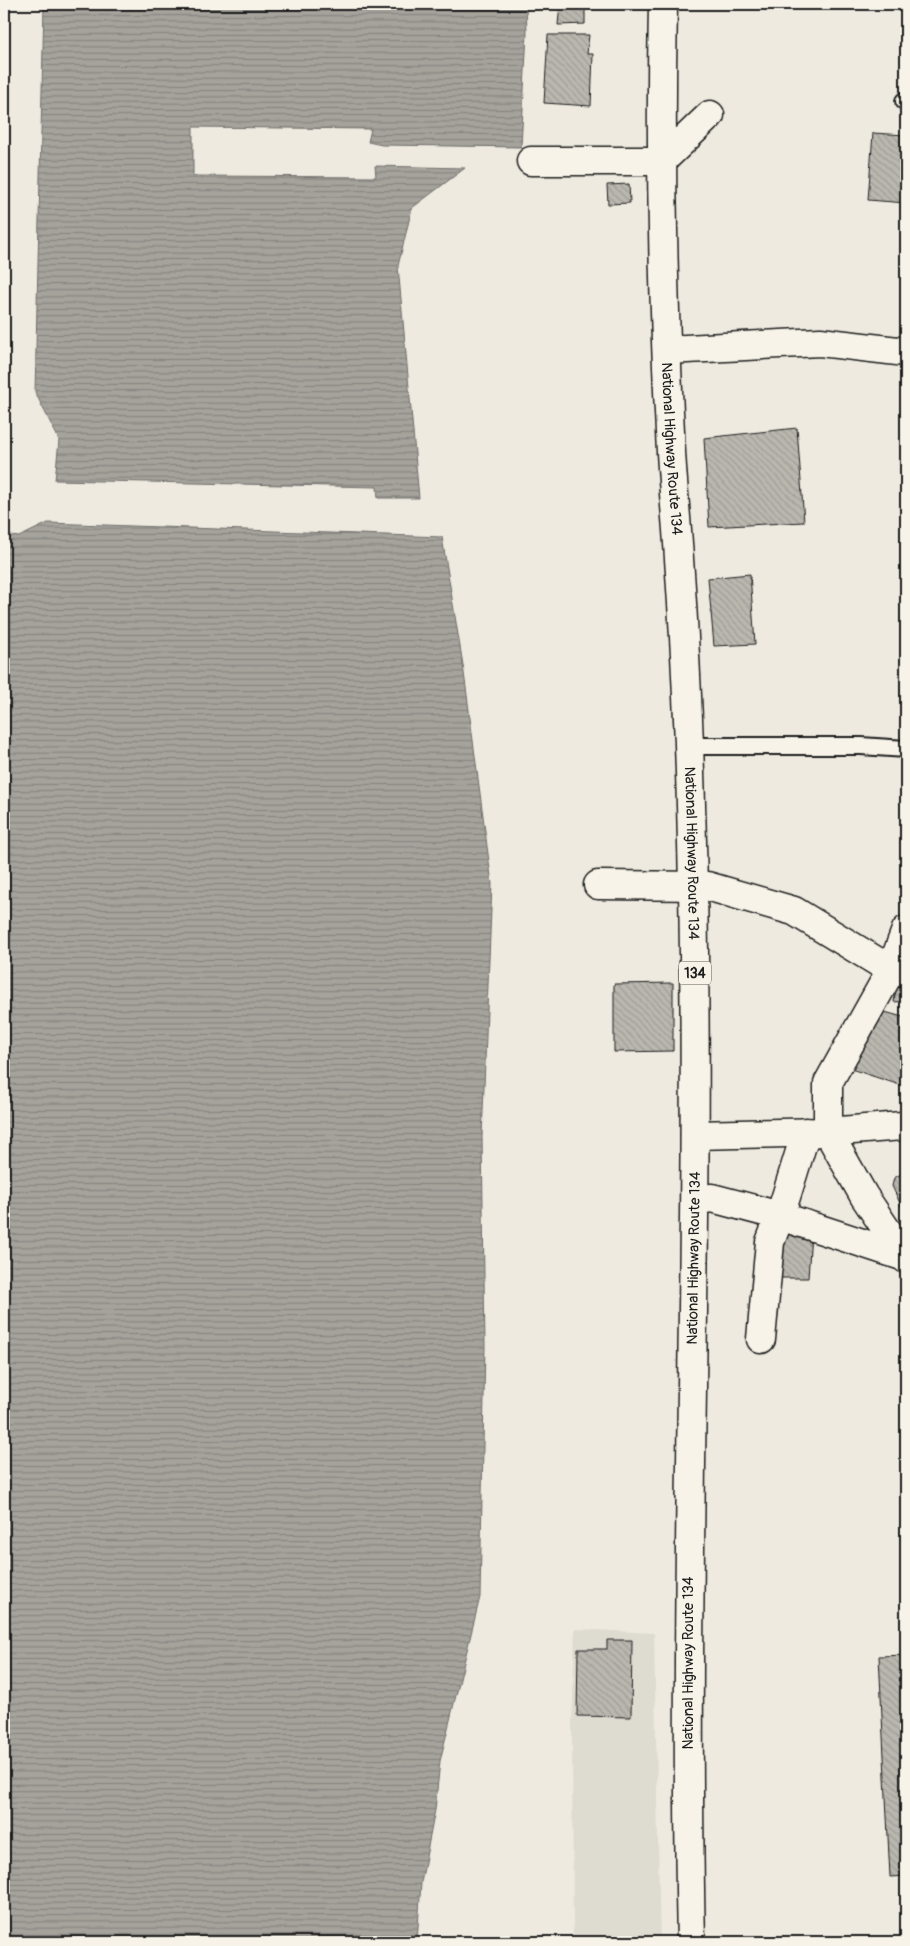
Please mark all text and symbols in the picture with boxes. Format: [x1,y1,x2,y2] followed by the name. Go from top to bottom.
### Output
[657,362,687,536] street label: National Highway Route 134
[680,766,703,940] street label: National Highway Route 134
[679,961,711,984] road number: 134
[683,1171,705,1345] street label: National Highway Route 134
[679,1576,698,1750] street label: National Highway Route 134

